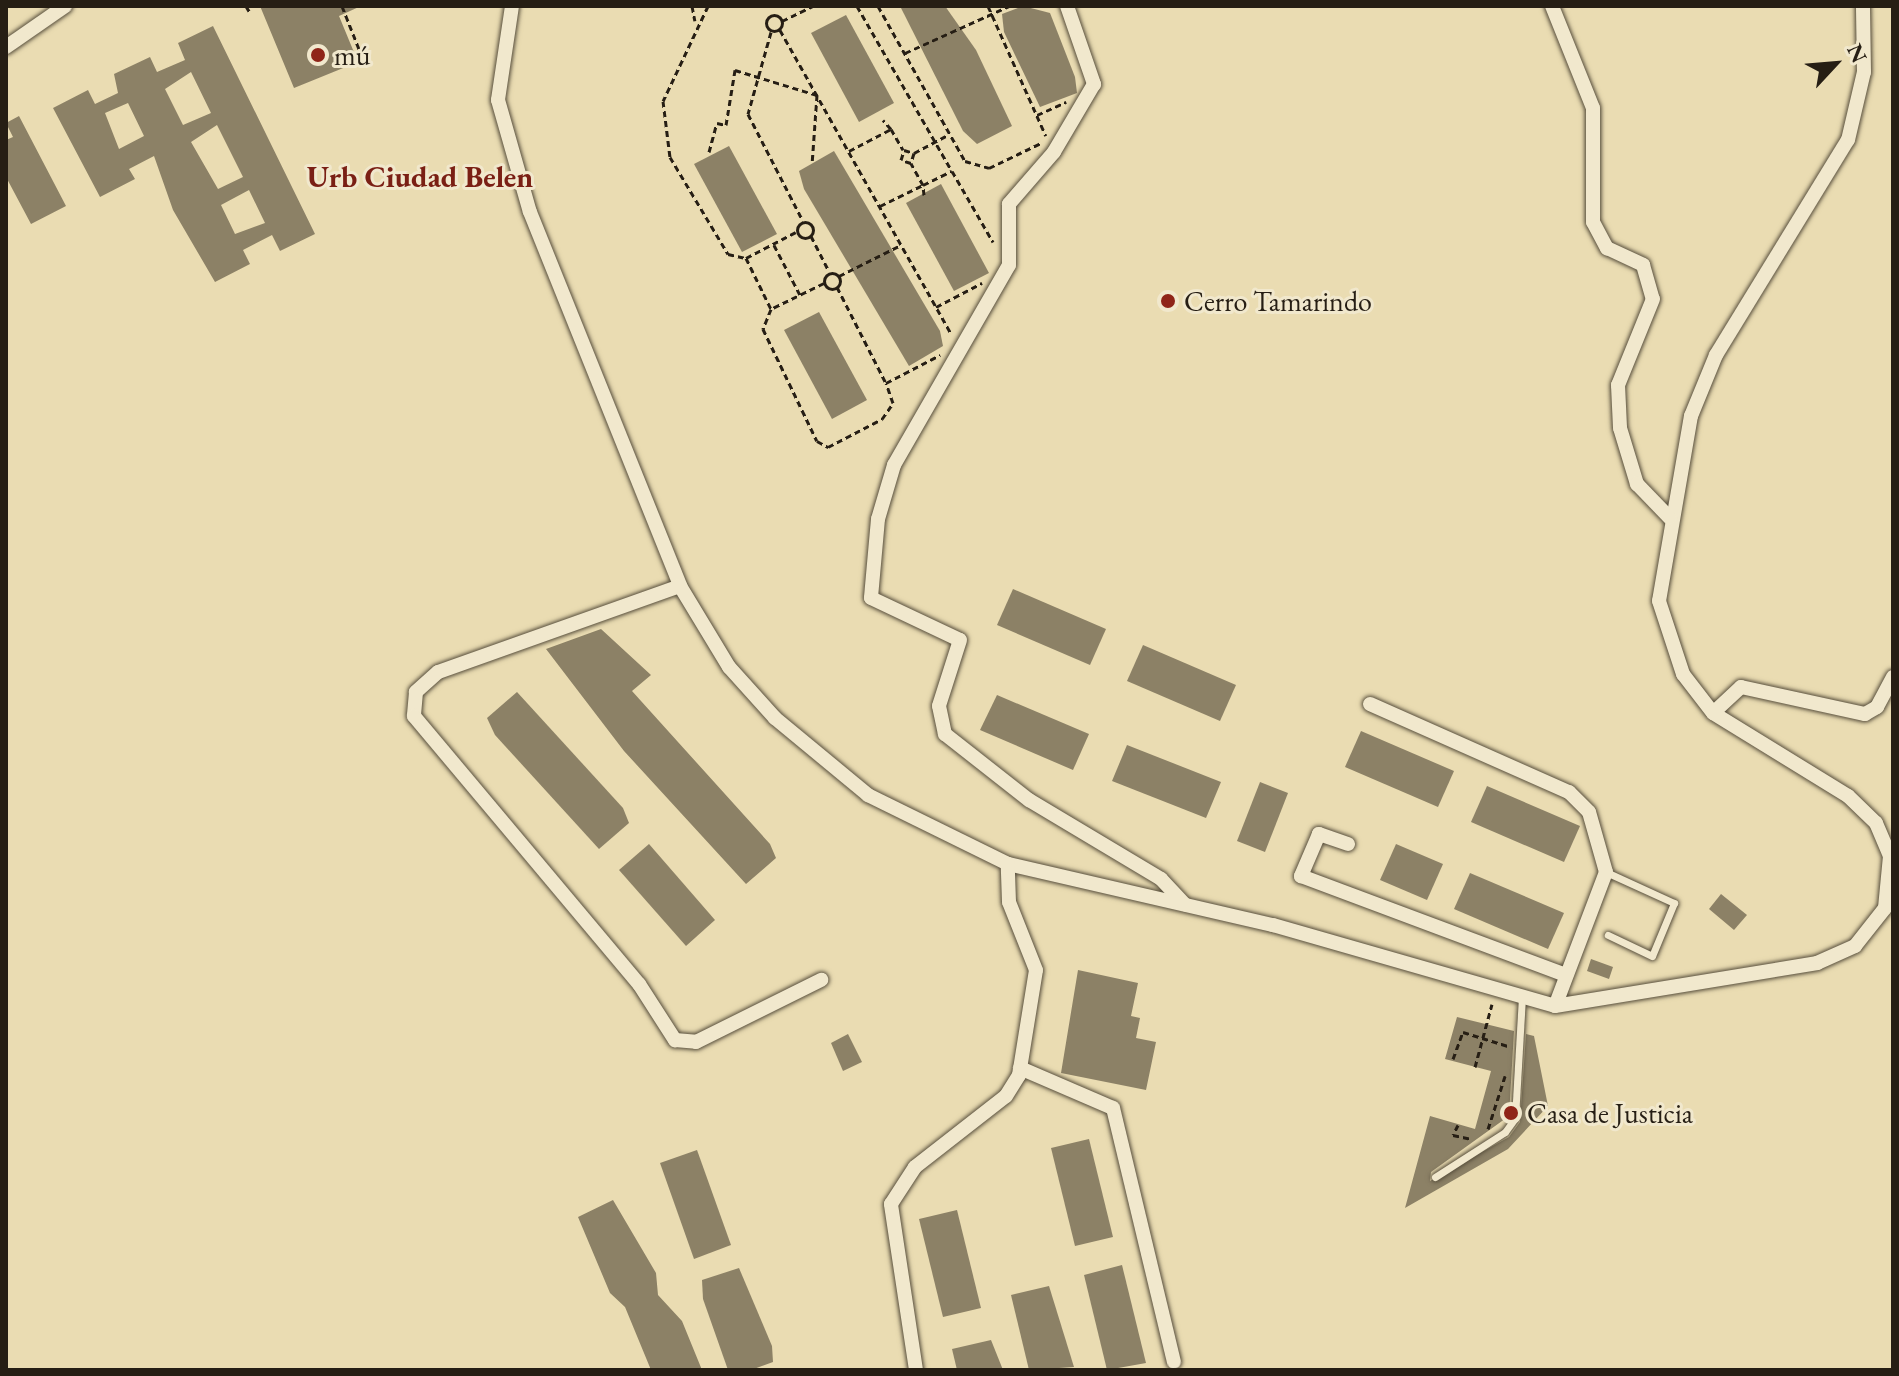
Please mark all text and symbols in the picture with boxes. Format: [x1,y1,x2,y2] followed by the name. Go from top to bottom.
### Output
[1795,24,1875,104] north arrow
[334,38,371,72] place label: mú
[1840,39,1874,68] text: N
[309,46,327,64] marker: mú
[307,159,533,195] district label: Urb Ciudad Belen
[1184,284,1372,318] place label: Cerro Tamarindo
[1159,292,1177,310] marker: Cerro Tamarindo
[1527,1096,1693,1130] place label: Casa de Justicia
[1502,1104,1520,1122] marker: Casa de Justicia

